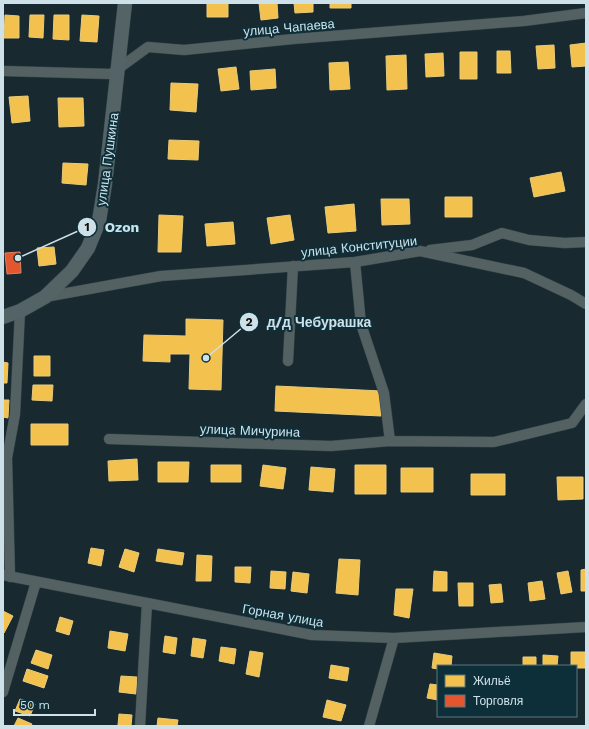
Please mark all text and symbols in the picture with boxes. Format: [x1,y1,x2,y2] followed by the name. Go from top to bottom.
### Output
[243,16,336,39] street label: улица Чапаева
[94,111,122,207] street label: улица Пушкина
[77,214,147,240] callout: Ozon
[105,219,139,235] text: Ozon
[84,220,90,234] text: 1
[300,233,418,260] street label: улица Конституции
[239,309,380,335] callout: д/д Чебурашка
[267,314,372,330] text: д/д Чебурашка
[245,315,253,329] text: 2
[200,421,301,440] street label: улица Мичурина
[241,601,325,630] street label: Горная улица
[437,665,577,717] legend
[473,674,511,688] text: Жильё
[14,691,95,717] scale bar
[473,694,523,708] text: Торговля
[20,698,50,712] text: 50 m

